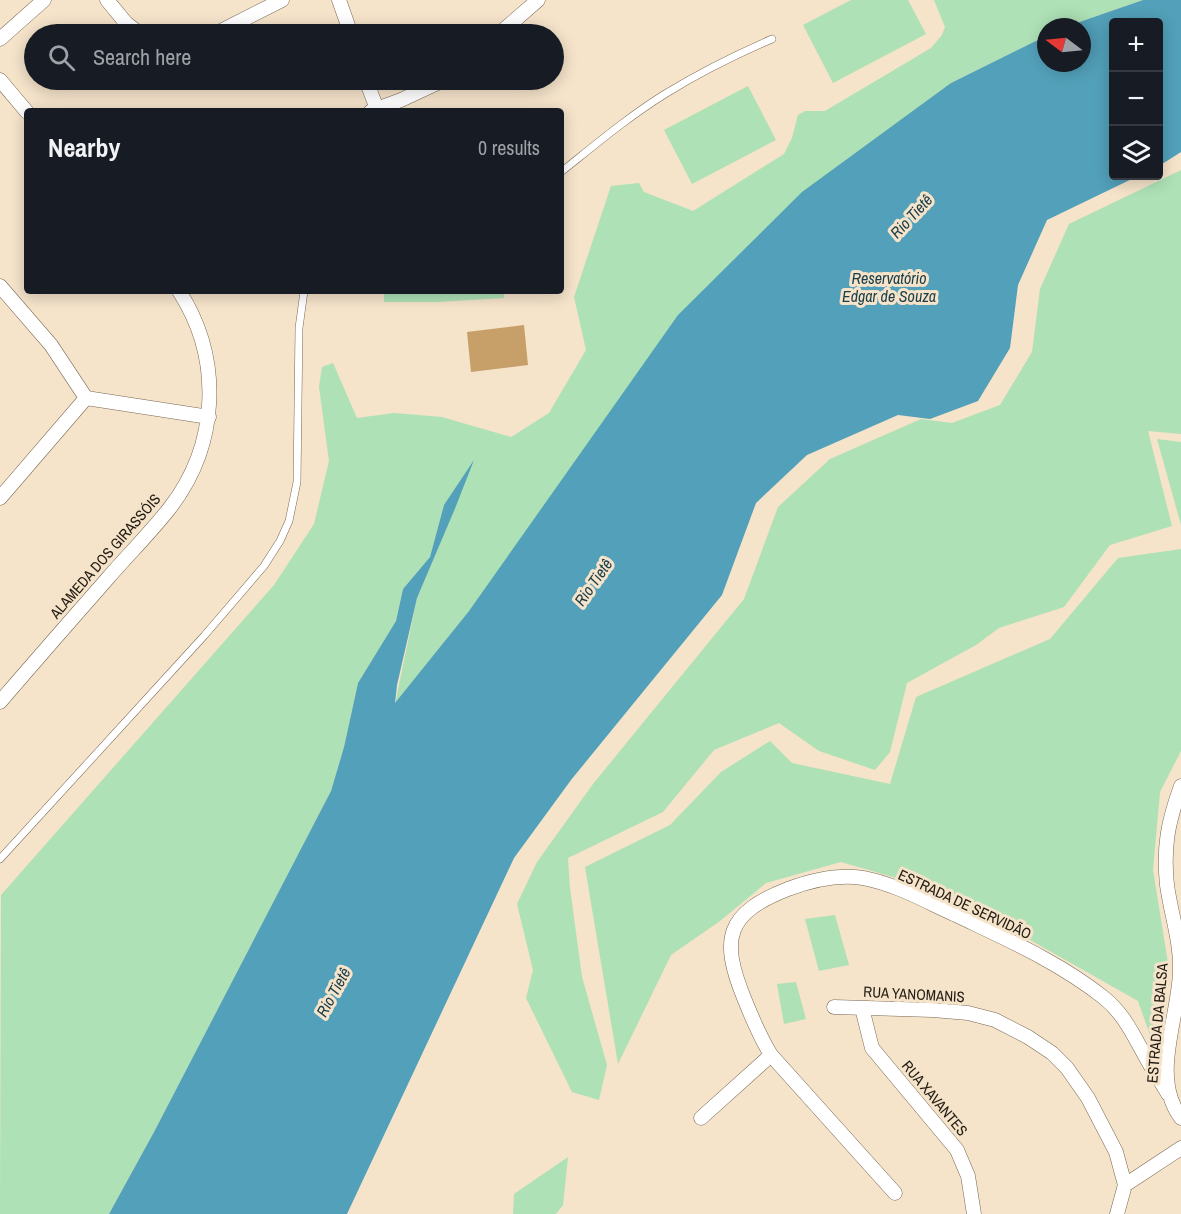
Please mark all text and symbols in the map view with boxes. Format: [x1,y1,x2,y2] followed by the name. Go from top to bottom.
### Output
[1037,18,1091,72] north arrow
[1109,18,1163,180] map controls
[1109,18,1163,72] button: +
[24,24,564,90] search box
[45,41,78,74] icon: search
[93,42,191,72] text: Search here
[1109,72,1163,126] button: −
[1109,126,1163,180] button: layers
[48,130,120,165] text: Nearby
[478,134,540,161] text: 0 results
[885,189,937,243] water label: Rio Tietê
[842,267,936,307] water label: Reservatório Edgar de Souza
[44,489,165,624] street label: ALAMEDA DOS GIRASSÓIS
[569,554,617,610] water label: Rio Tietê
[895,864,1035,944] street label: ESTRADA DE SERVIDÃO
[1141,961,1173,1084] street label: ESTRADA DA BALSA
[311,963,355,1021] water label: Rio Tietê
[863,981,965,1007] street label: RUA YANOMANIS
[897,1056,973,1140] street label: RUA XAVANTES

